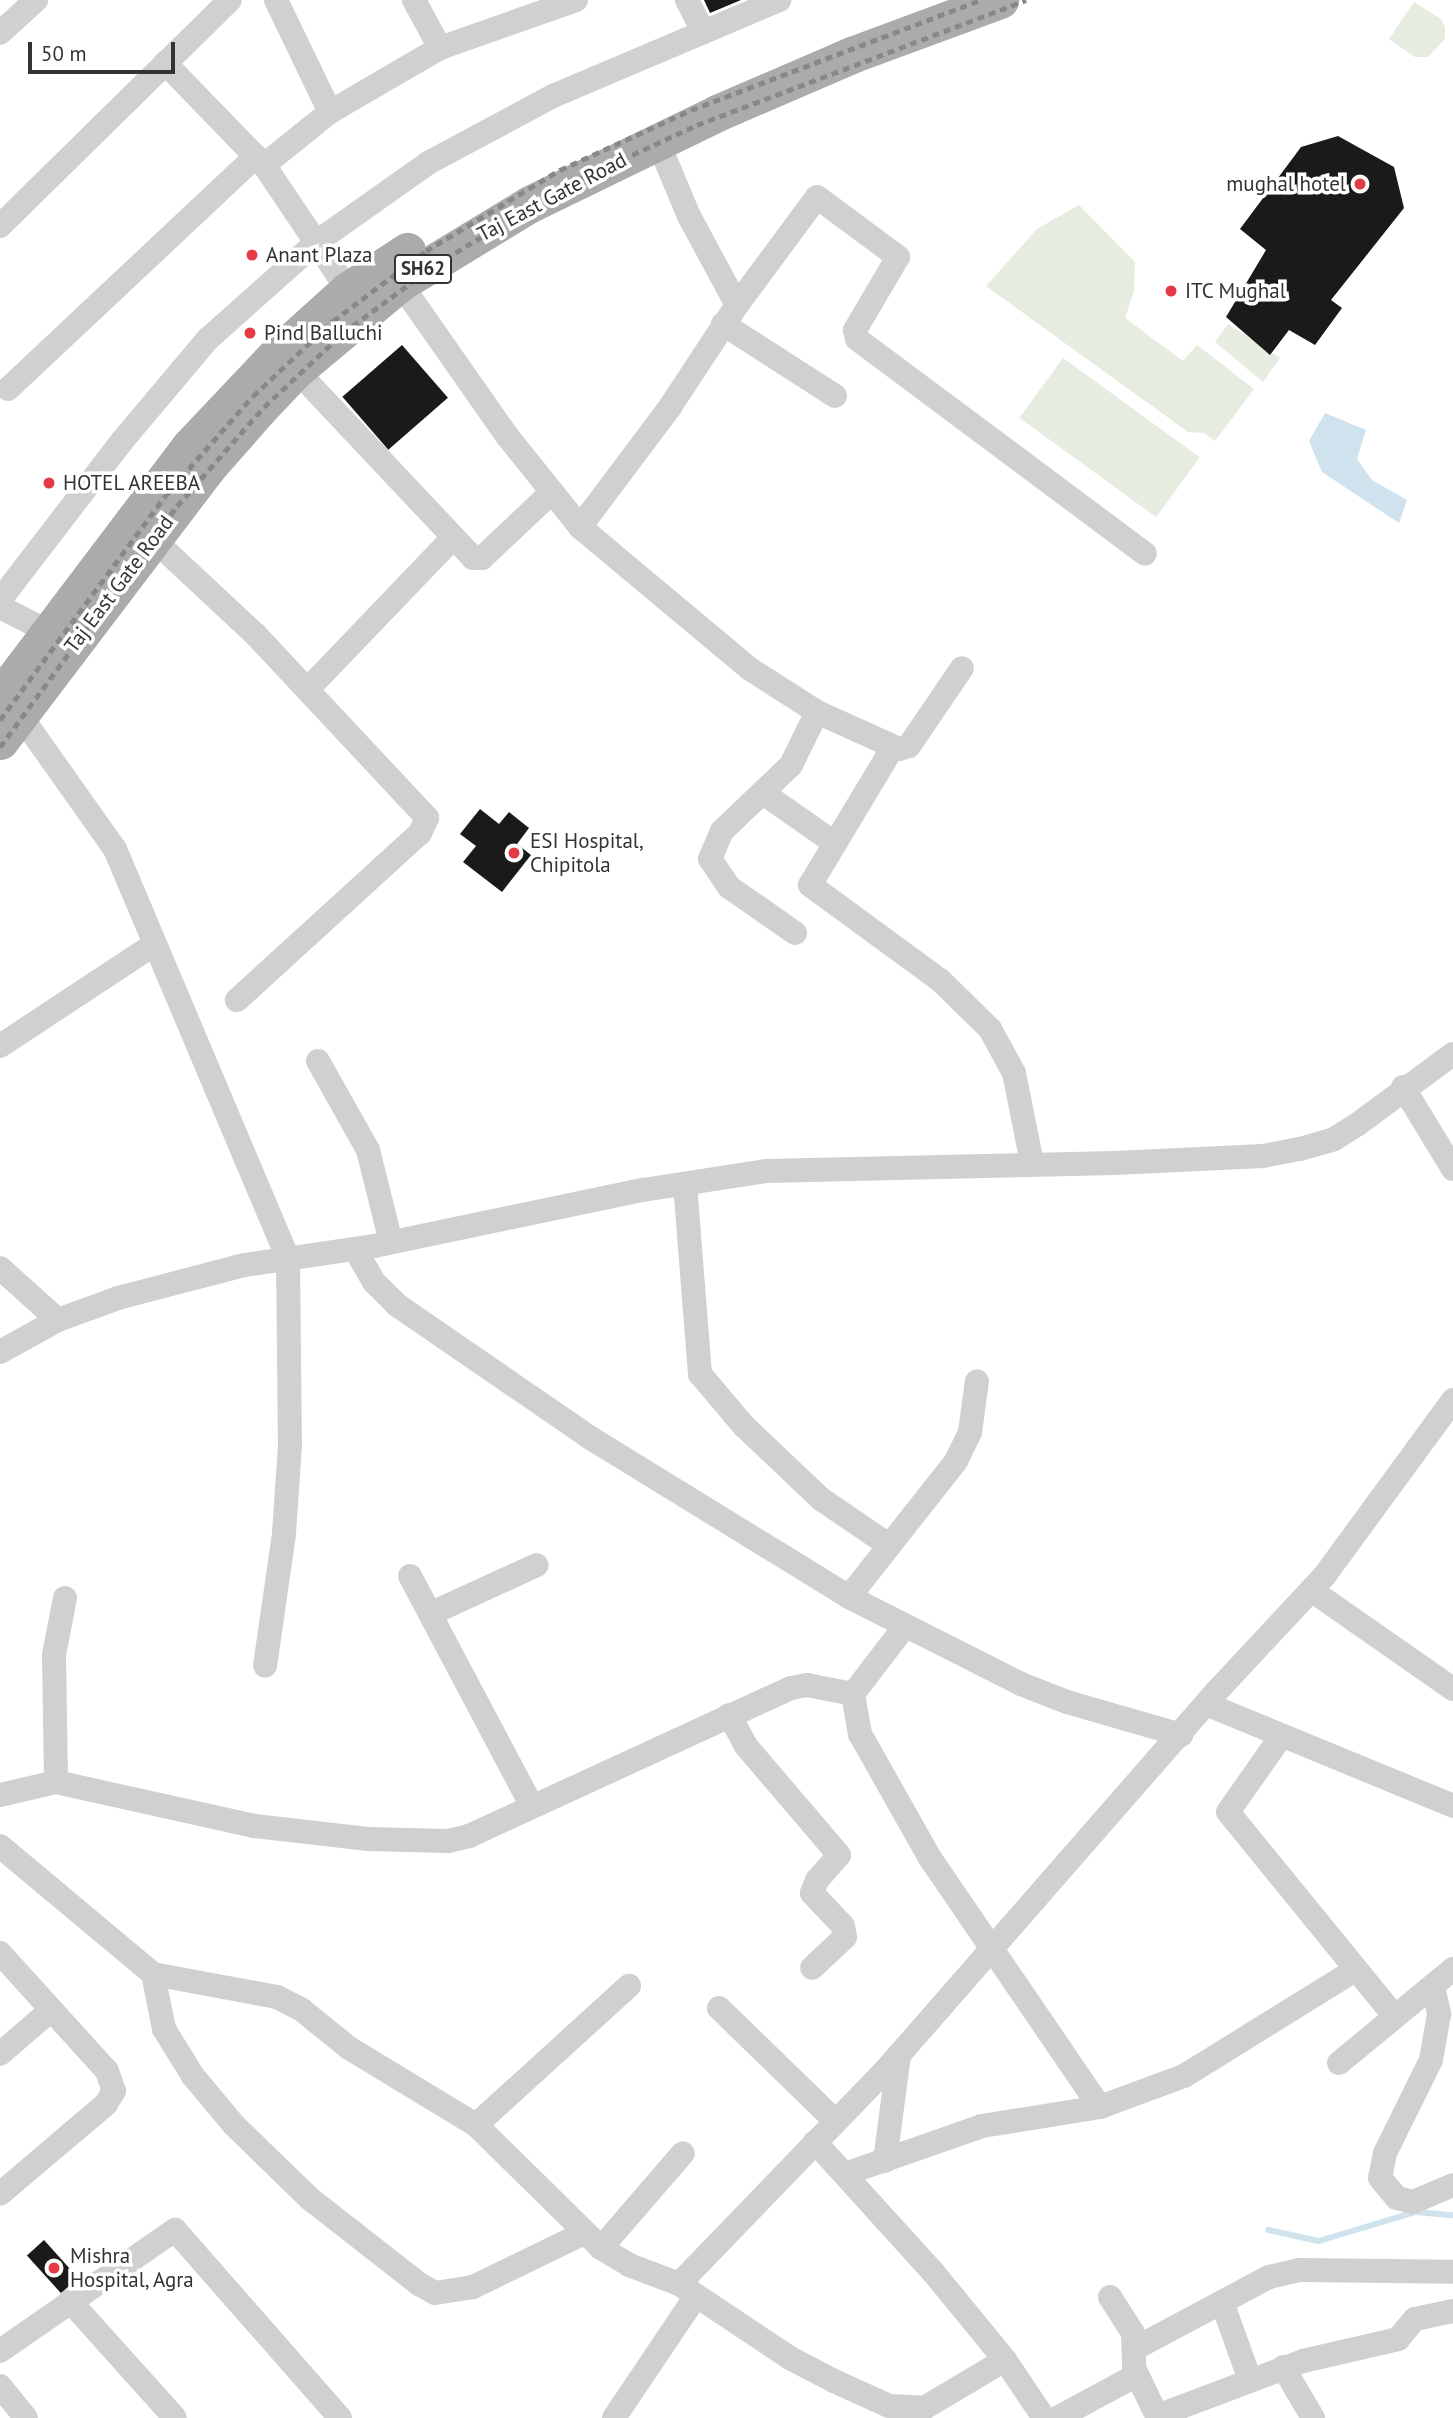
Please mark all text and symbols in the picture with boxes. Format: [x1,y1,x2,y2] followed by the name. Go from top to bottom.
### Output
[32,28,178,72] scale bar
[41,40,87,67] text: 50 m
[473,147,631,247] street label: Taj East Gate Road
[1226,171,1346,197] place label: mughal hotel
[1352,176,1368,192] marker: mughal hotel
[266,242,372,268] place label: Anant Plaza
[244,247,260,263] marker: Anant Plaza
[393,254,453,284] road number: SH62
[1185,278,1287,304] place label: ITC Mughal
[1163,283,1179,299] marker: ITC Mughal
[264,320,383,346] place label: Pind Balluchi
[242,325,258,341] marker: Pind Balluchi
[63,470,202,496] place label: HOTEL AREEBA
[41,475,57,491] marker: HOTEL AREEBA
[59,510,179,658] street label: Taj East Gate Road
[530,828,644,878] place label: ESI Hospital, Chipitola
[504,843,524,863] marker: ESI Hospital, Chipitola
[70,2243,196,2293] place label: Mishra Hospital, Agra
[44,2258,64,2278] marker: Mishra Hospital, Agra

